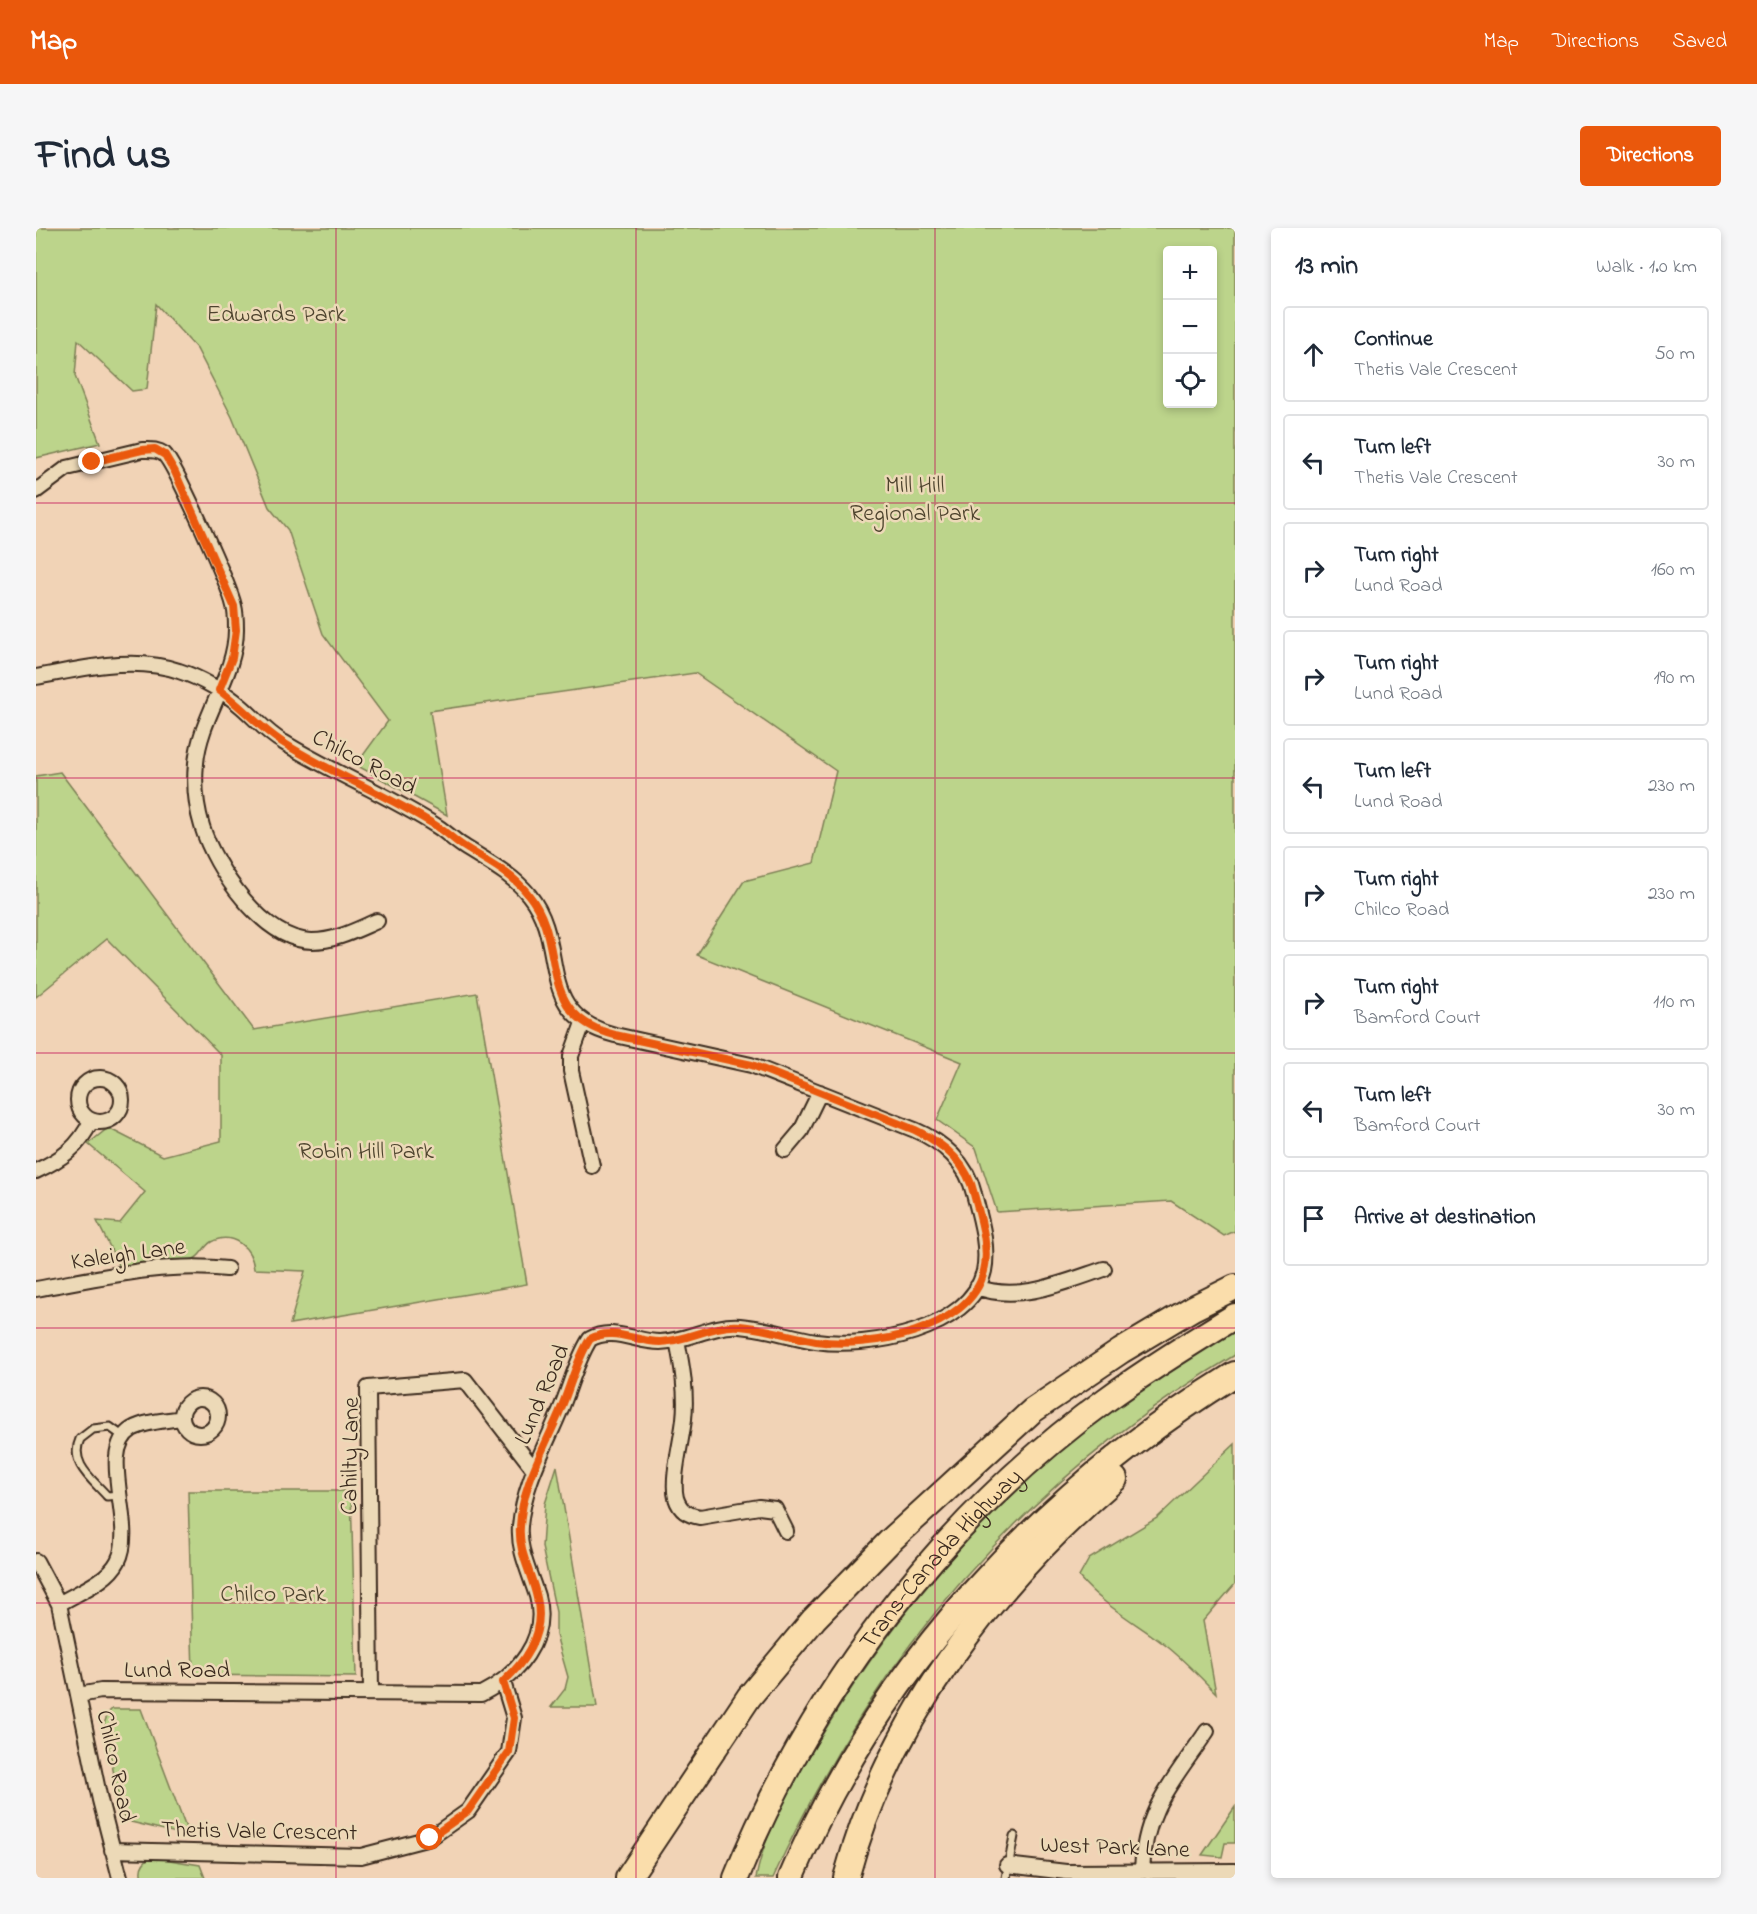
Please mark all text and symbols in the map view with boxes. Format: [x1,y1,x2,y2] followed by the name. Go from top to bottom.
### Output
[30,22,77,63] text: Map
[1483,27,1519,57] text: Map
[1552,27,1639,57] text: Directions
[1672,27,1727,57] text: Saved
[36,126,171,187] text: Find us
[1580,126,1721,186] button: Directions
[1163,246,1217,408] map controls
[1163,246,1217,300] button: +
[1295,248,1358,286] text: 13 min
[1596,253,1697,282] text: Walk · 1.0 km
[206,298,346,333] park label: Edwards Park
[1163,300,1217,354] button: −
[1354,324,1433,356] text: Continue
[1297,338,1330,371] icon: ahead
[1654,340,1695,369] text: 50 m
[1163,354,1217,408] button: locate
[1354,356,1518,385] text: Thetis Vale Crescent
[1354,432,1431,464] text: Turn left
[1297,446,1330,479] icon: left
[78,448,104,474] route end
[1658,448,1695,477] text: 30 m
[1354,464,1518,493] text: Thetis Vale Crescent
[850,469,980,532] park label: Mill Hill Regional Park
[1354,540,1439,572] text: Turn right
[1297,554,1330,587] icon: right
[1651,556,1695,585] text: 160 m
[1354,572,1442,601] text: Lund Road
[1354,648,1439,680] text: Turn right
[1297,662,1330,695] icon: right
[1653,664,1695,693] text: 190 m
[1354,680,1442,709] text: Lund Road
[305,721,423,806] street label: Chilco Road
[1354,756,1431,788] text: Turn left
[1297,770,1330,803] icon: left
[1648,772,1695,801] text: 230 m
[1354,788,1442,817] text: Lund Road
[1354,864,1439,896] text: Turn right
[1297,878,1330,911] icon: right
[1648,880,1695,909] text: 230 m
[1354,896,1449,925] text: Chilco Road
[1354,972,1439,1004] text: Turn right
[1297,986,1330,1019] icon: right
[1653,988,1695,1017] text: 110 m
[1354,1004,1480,1033] text: Bamford Court
[1354,1080,1431,1112] text: Turn left
[1297,1094,1330,1127] icon: left
[1658,1096,1695,1125] text: 30 m
[1354,1112,1480,1141] text: Bamford Court
[298,1135,434,1170] park label: Robin Hill Park
[1297,1202,1330,1235] icon: arrive
[1354,1202,1536,1234] text: Arrive at destination
[69,1230,188,1281] street label: Kaleigh Lane
[506,1339,580,1451] street label: Lund Road
[333,1397,371,1515] street label: Cahilty Lane
[852,1461,1032,1657] street label: Trans-Canada Highway
[220,1578,326,1613] park label: Chilco Park
[124,1654,231,1689] street label: Lund Road
[86,1707,144,1827] street label: Chilco Road
[160,1813,357,1852] street label: Thetis Vale Crescent
[416,1824,442,1850] route start
[1040,1828,1190,1869] street label: West Park Lane

